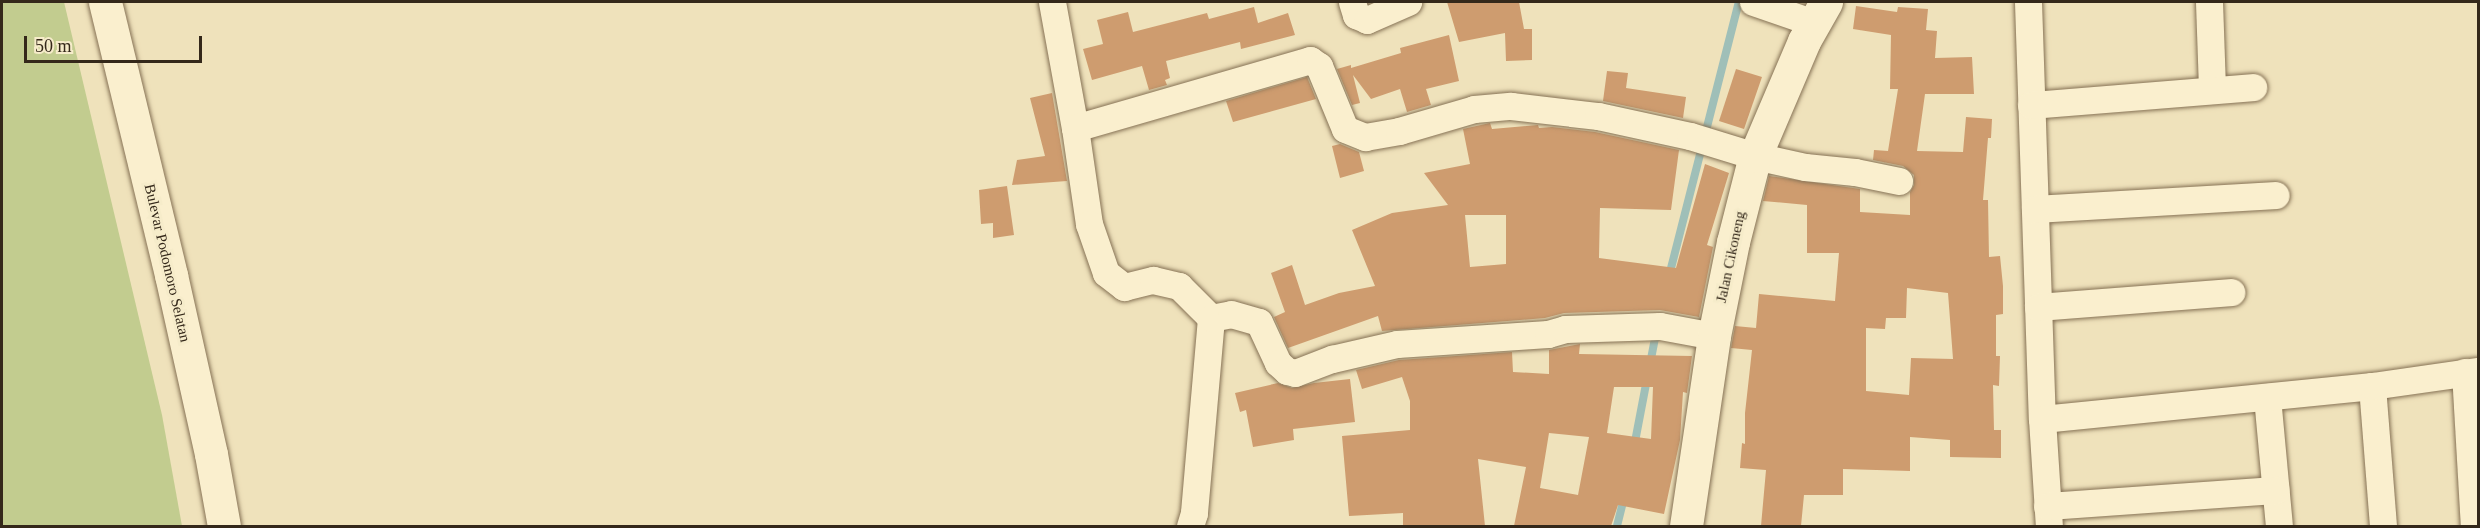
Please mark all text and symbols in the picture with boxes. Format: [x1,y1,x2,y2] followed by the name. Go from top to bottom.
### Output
[27,24,206,62] scale bar
[35,36,72,56] text: 50 m
[140,182,194,344] street label: Bulevar Podomoro Selatan
[1713,210,1749,304] street label: Jalan Cikoneng

